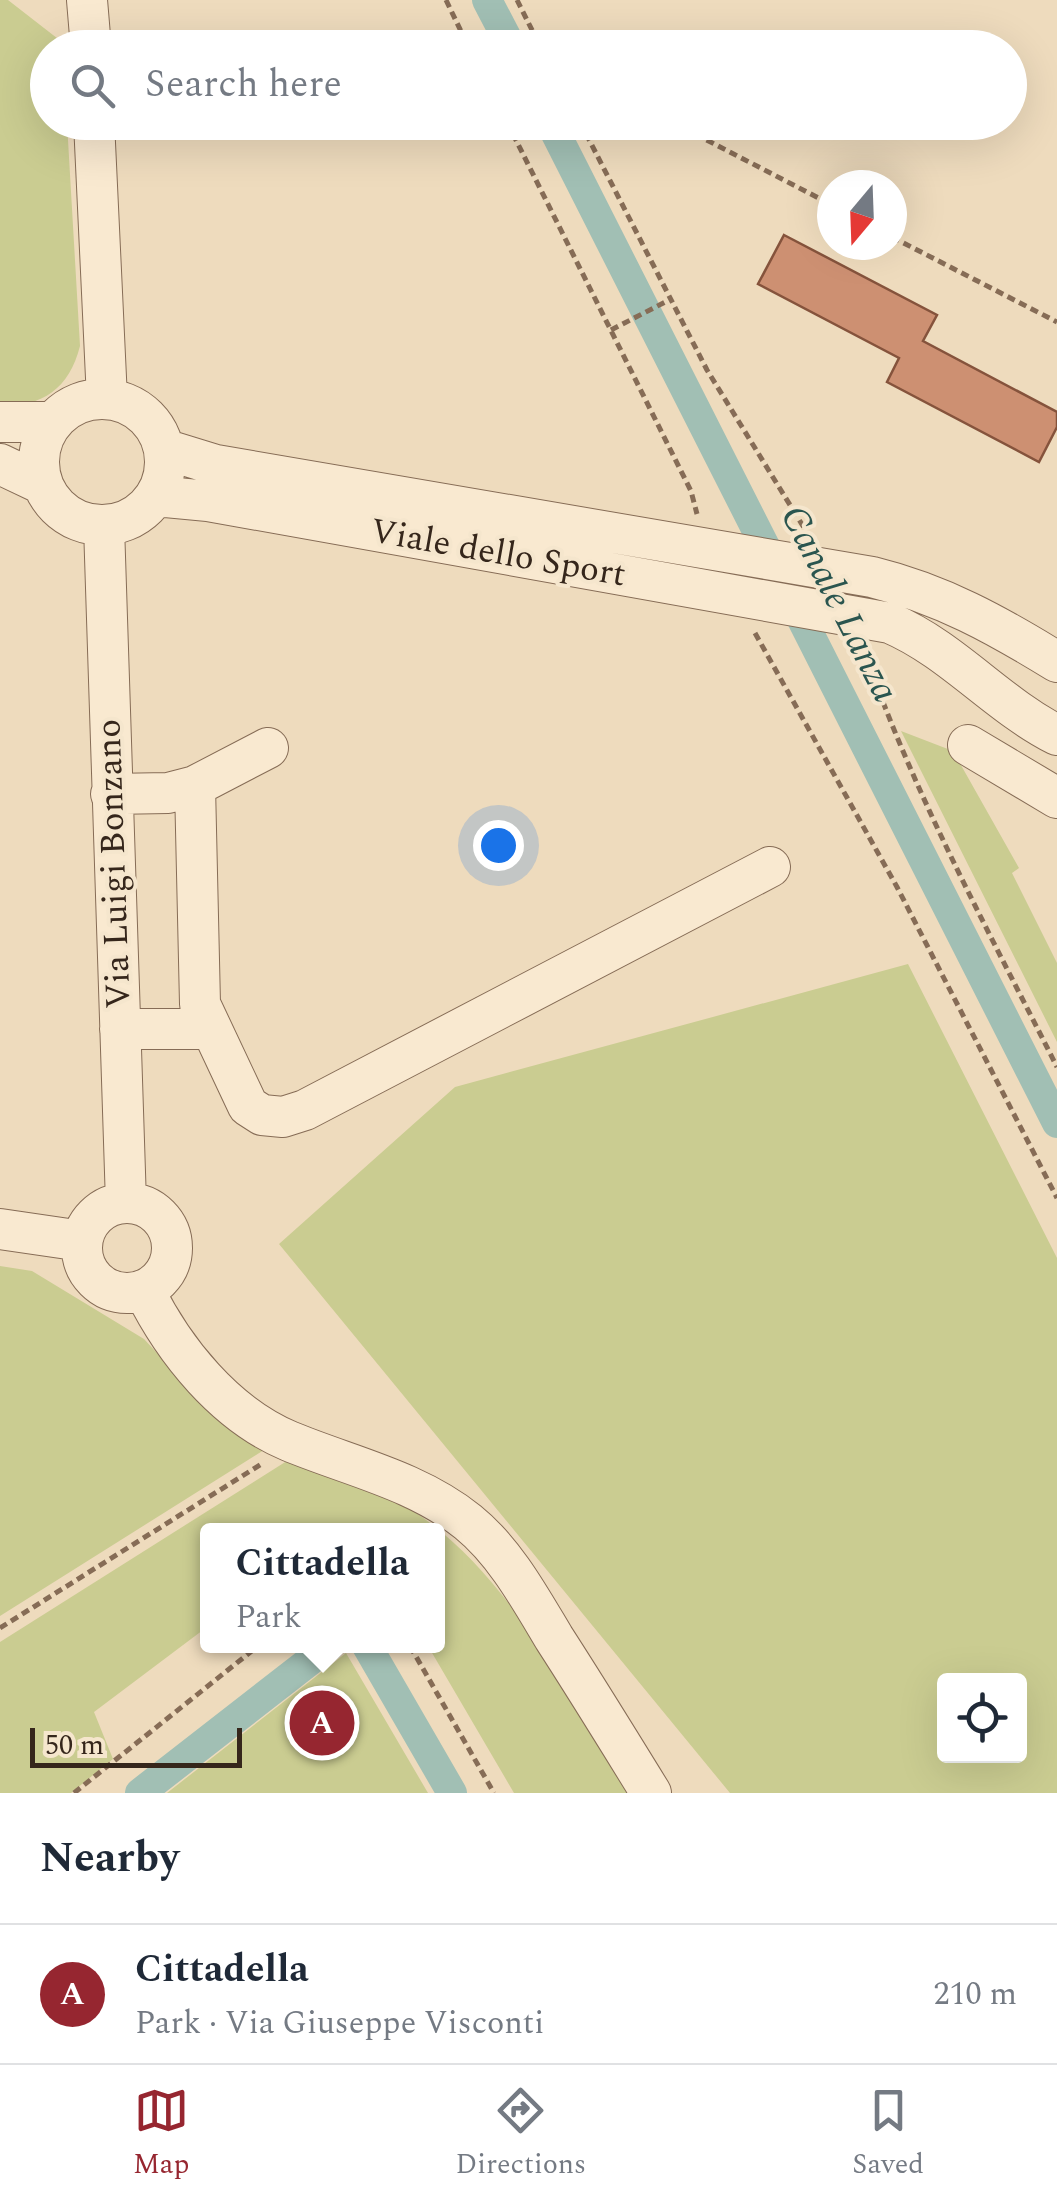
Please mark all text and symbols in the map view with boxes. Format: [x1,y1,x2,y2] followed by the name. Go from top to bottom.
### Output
[30,30,1027,140] search box
[145,56,342,114] text: Search here
[65,58,120,113] icon: search
[817,170,907,260] north arrow
[765,495,913,713] water label: Canale Lanza
[366,504,630,602] street label: Viale dello Sport
[82,718,146,1010] street label: Via Luigi Bonzano
[473,820,524,871] your location
[200,1523,445,1653] popup
[236,1535,409,1593] text: Cittadella
[236,1593,302,1642] text: Park
[937,1673,1027,1763] map controls
[937,1673,1027,1763] button: locate
[290,1686,354,1760] pin: A
[30,1723,242,1768] scale bar
[45,1724,104,1767] text: 50 m
[40,1827,179,1890] text: Nearby
[135,1941,309,1999] text: Cittadella
[60,1970,85,2019] text: A
[933,1970,1017,2019] text: 210 m
[135,1999,544,2048] text: Park · Via Giuseppe Visconti
[133,2083,189,2186] tab: Map
[455,2083,586,2186] tab: Directions
[852,2083,924,2186] tab: Saved

